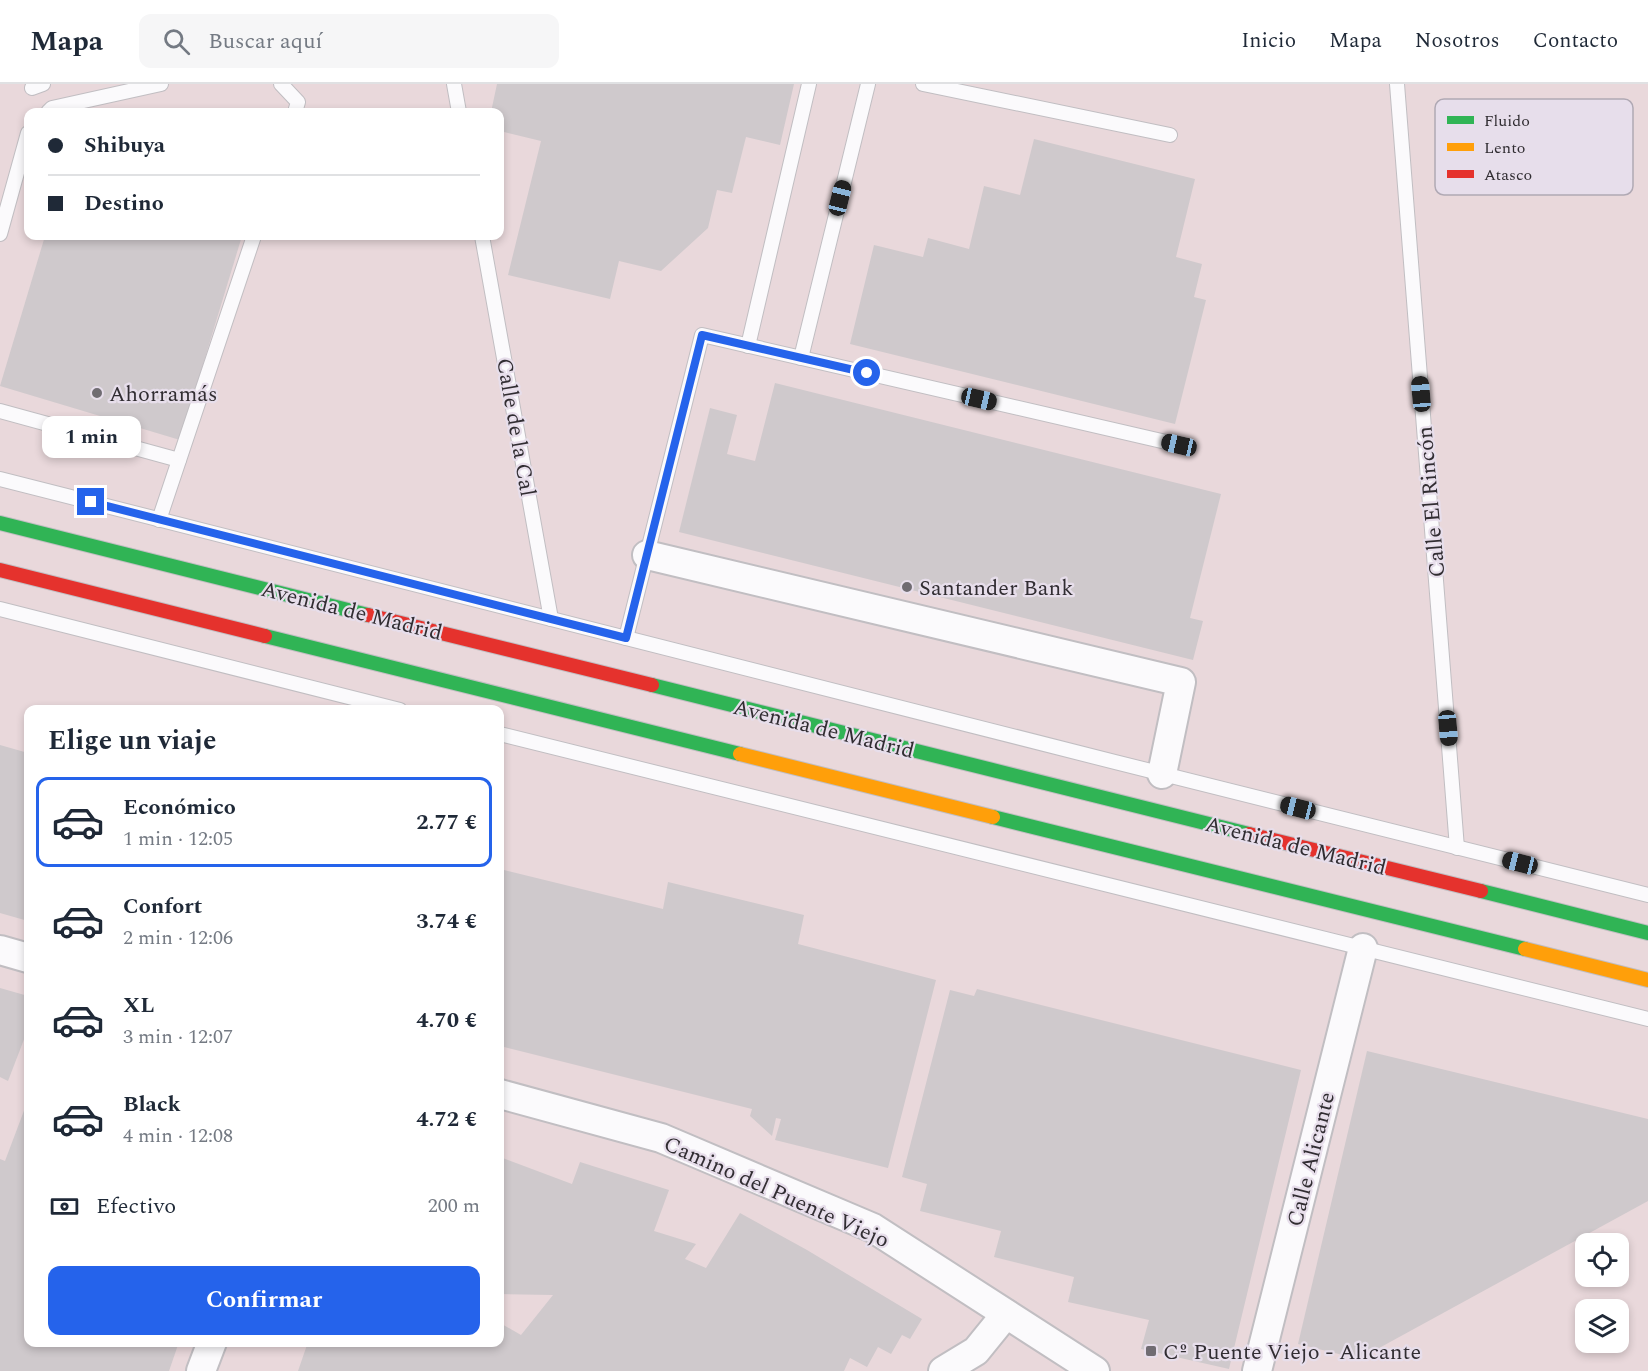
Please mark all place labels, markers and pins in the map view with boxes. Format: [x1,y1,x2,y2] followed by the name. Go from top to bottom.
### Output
[109,378,217,411] place label: Ahorramás
[90,386,104,400] marker: Ahorramás
[919,572,1074,605] place label: Santander Bank
[900,580,914,594] marker: Santander Bank
[1163,1336,1421,1369] place label: Cº Puente Viejo - Alicante
[1144,1344,1158,1358] marker: Cº Puente Viejo - Alicante

